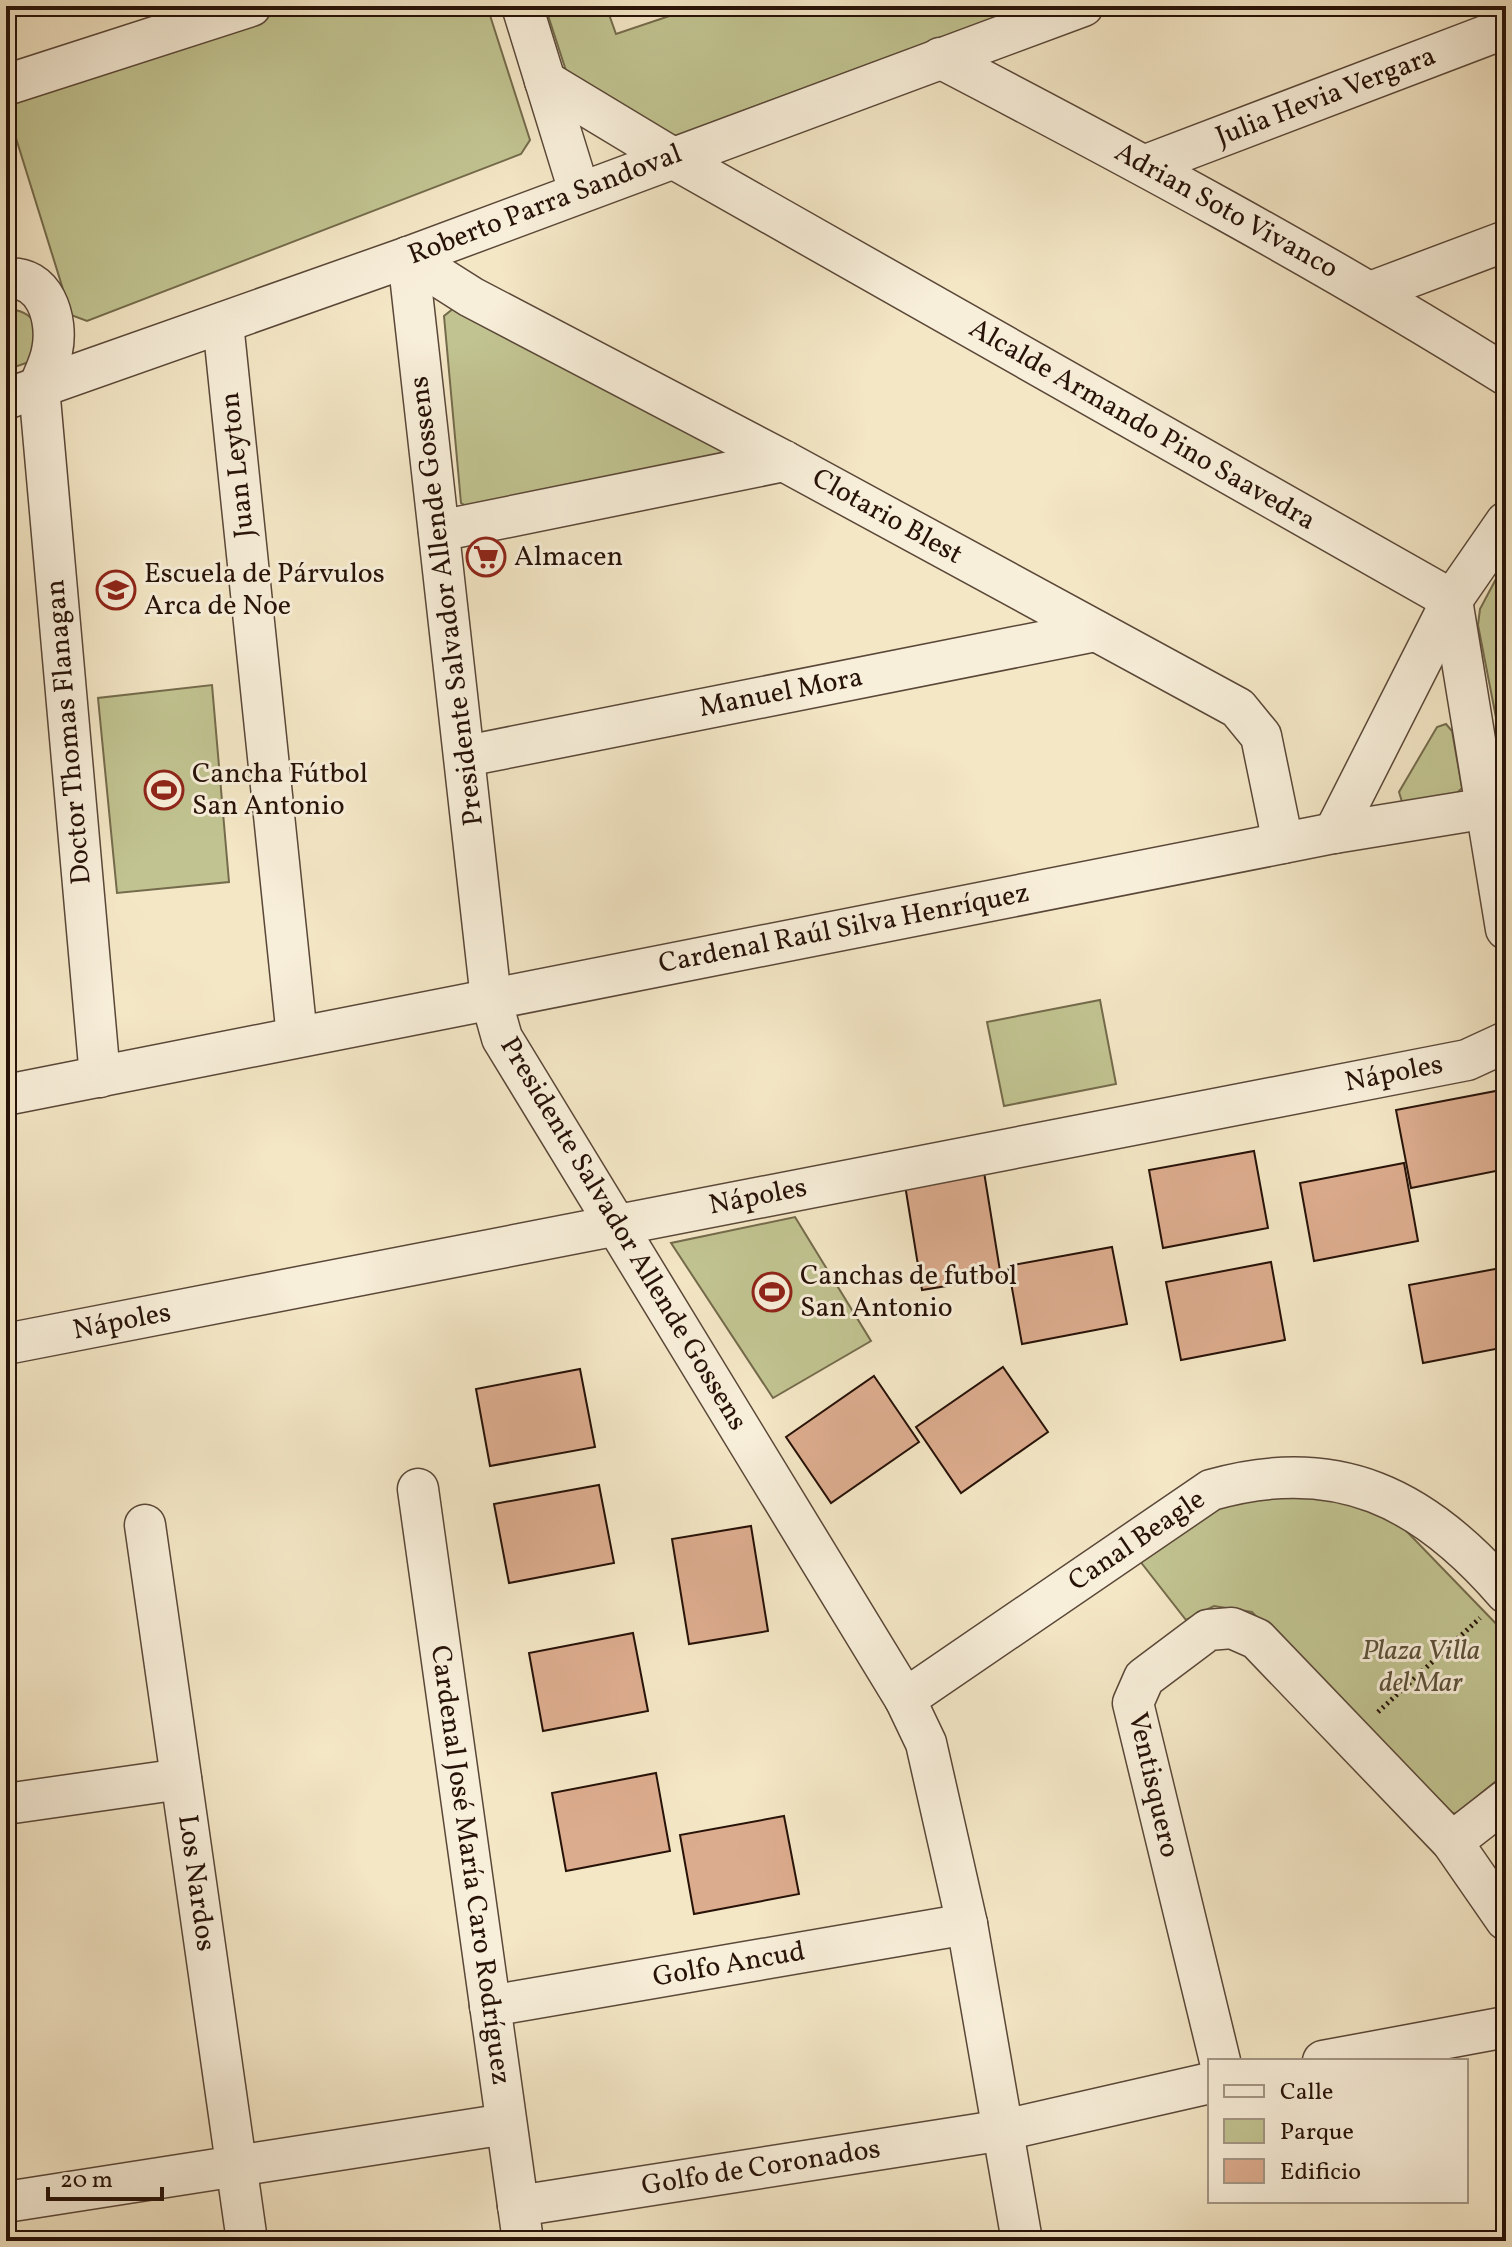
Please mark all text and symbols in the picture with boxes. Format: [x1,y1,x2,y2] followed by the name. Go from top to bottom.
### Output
[1210,37,1442,157] street label: Julia Hevia Vergara
[1107,133,1345,289] street label: Adrian Soto Vivanco
[402,135,688,275] street label: Roberto Parra Sandoval
[961,310,1323,540] street label: Alcalde Armando Pino Saavedra
[400,374,494,828] street label: Presidente Salvador Allende Gossens
[211,390,265,540] street label: Juan Leyton
[805,459,969,575] street label: Clotario Blest
[465,536,507,578] supermarket icon: Almacen
[514,538,623,577] place label: Almacen
[144,555,385,626] place label: Escuela de Párvulos Arca de Noe
[95,569,137,611] school or university icon: Escuela de Párvulos Arca de Noe
[36,578,102,886] street label: Doctor Thomas Flanagan
[696,658,866,728] street label: Manuel Mora
[192,755,368,826] place label: Cancha Fútbol San Antonio
[143,769,185,811] sports icon: Cancha Fútbol San Antonio
[655,874,1033,984] street label: Cardenal Raúl Silva Henríquez
[490,1030,756,1438] street label: Presidente Salvador Allende Gossens
[1342,1045,1446,1103] street label: Nápoles
[706,1168,810,1226] street label: Nápoles
[800,1257,1017,1328] place label: Canchas de futbol San Antonio
[751,1271,793,1313] sports icon: Canchas de futbol San Antonio
[70,1293,174,1351] street label: Nápoles
[1061,1481,1213,1601] street label: Canal Beagle
[1362,1632,1480,1703] park label: Plaza Villa del Mar
[420,1643,520,2087] street label: Cardenal José María Caro Rodríguez
[1117,1709,1189,1861] street label: Ventisquero
[167,1812,225,1954] street label: Los Nardos
[650,1932,808,1998] street label: Golfo Ancud
[1208,2059,1468,2203] legend
[1280,2076,1333,2110] text: Calle
[1280,2116,1354,2150] text: Parque
[639,2130,883,2206] street label: Golfo de Coronados
[48,2151,162,2201] scale bar
[1280,2156,1361,2190] text: Edificio
[60,2164,113,2198] text: 20 m

